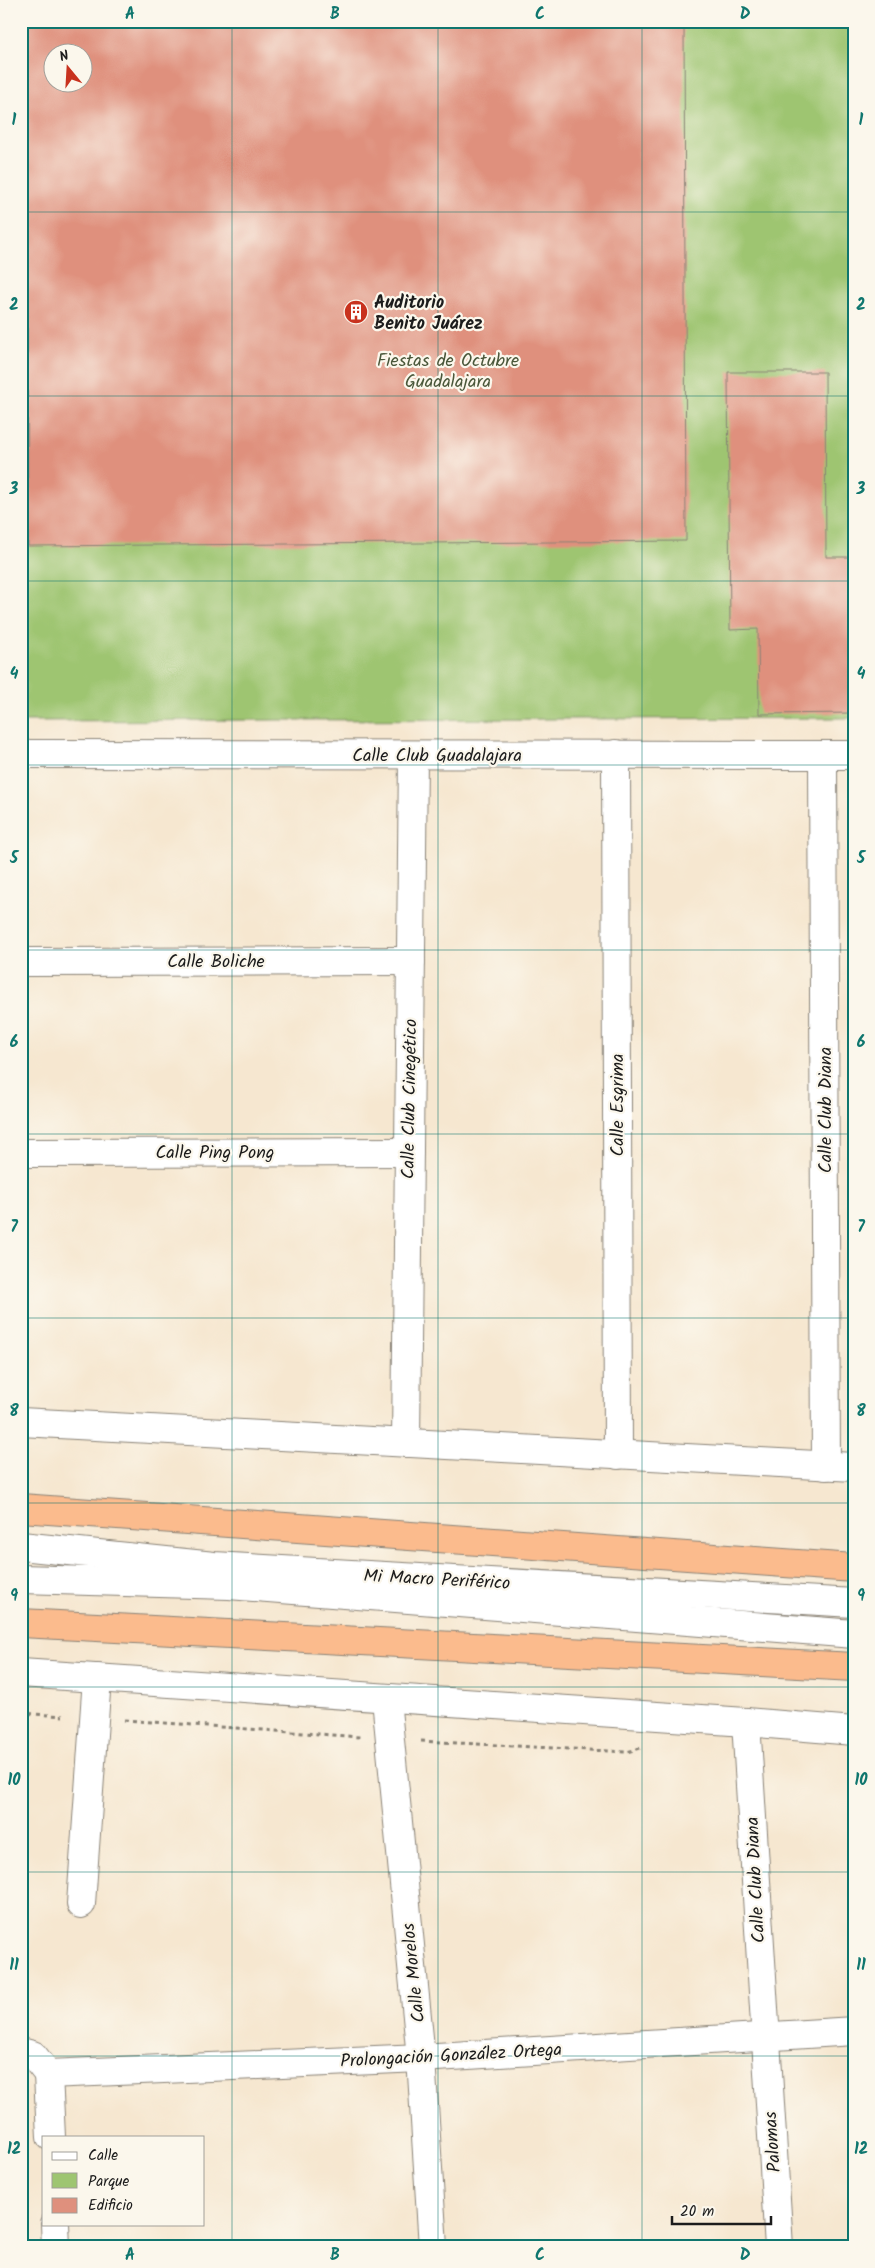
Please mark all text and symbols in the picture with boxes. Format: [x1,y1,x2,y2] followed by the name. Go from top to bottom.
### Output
[125,2,135,27] text: A
[330,2,340,27] text: B
[535,2,545,27] text: C
[740,2,751,27] text: D
[42,42,92,92] north arrow
[57,45,72,68] text: N
[12,108,17,133] text: 1
[859,108,864,133] text: 1
[374,289,483,339] place label: Auditorio Benito Juárez
[9,293,19,318] text: 2
[856,293,866,318] text: 2
[343,299,369,325] building icon: Auditorio Benito Juárez
[377,347,519,397] park label: Fiestas de Octubre Guadalajara
[9,477,19,502] text: 3
[856,477,866,502] text: 3
[10,662,19,687] text: 4
[857,662,866,687] text: 4
[352,742,522,771] street label: Calle Club Guadalajara
[9,846,20,871] text: 5
[856,846,867,871] text: 5
[167,948,265,977] street label: Calle Boliche
[395,1019,426,1180] street label: Calle Club Cinegético
[10,1030,19,1055] text: 6
[857,1030,866,1055] text: 6
[812,1047,841,1173] street label: Calle Club Diana
[604,1053,633,1157] street label: Calle Esgrima
[156,1139,274,1168] street label: Calle Ping Pong
[10,1215,18,1240] text: 7
[857,1215,865,1240] text: 7
[9,1399,19,1424] text: 8
[856,1399,866,1424] text: 8
[363,1562,511,1599] street label: Mi Macro Periférico
[10,1584,18,1609] text: 9
[857,1584,865,1609] text: 9
[7,1768,21,1793] text: 10
[854,1768,868,1793] text: 10
[739,1816,774,1944] street label: Calle Club Diana
[395,1921,434,2024] street label: Calle Morelos
[9,1953,19,1978] text: 11
[856,1953,866,1978] text: 11
[339,2036,563,2077] street label: Prolongación González Ortega
[757,2110,790,2173] street label: Palomas
[42,2136,205,2226] legend
[7,2137,21,2162] text: 12
[854,2137,868,2162] text: 12
[88,2144,118,2168] text: Calle
[88,2170,129,2194] text: Parque
[672,2193,771,2225] scale bar
[88,2194,133,2218] text: Edificio
[680,2200,714,2224] text: 20 m
[125,2243,135,2268] text: A
[330,2243,340,2268] text: B
[535,2243,545,2268] text: C
[740,2243,751,2268] text: D

